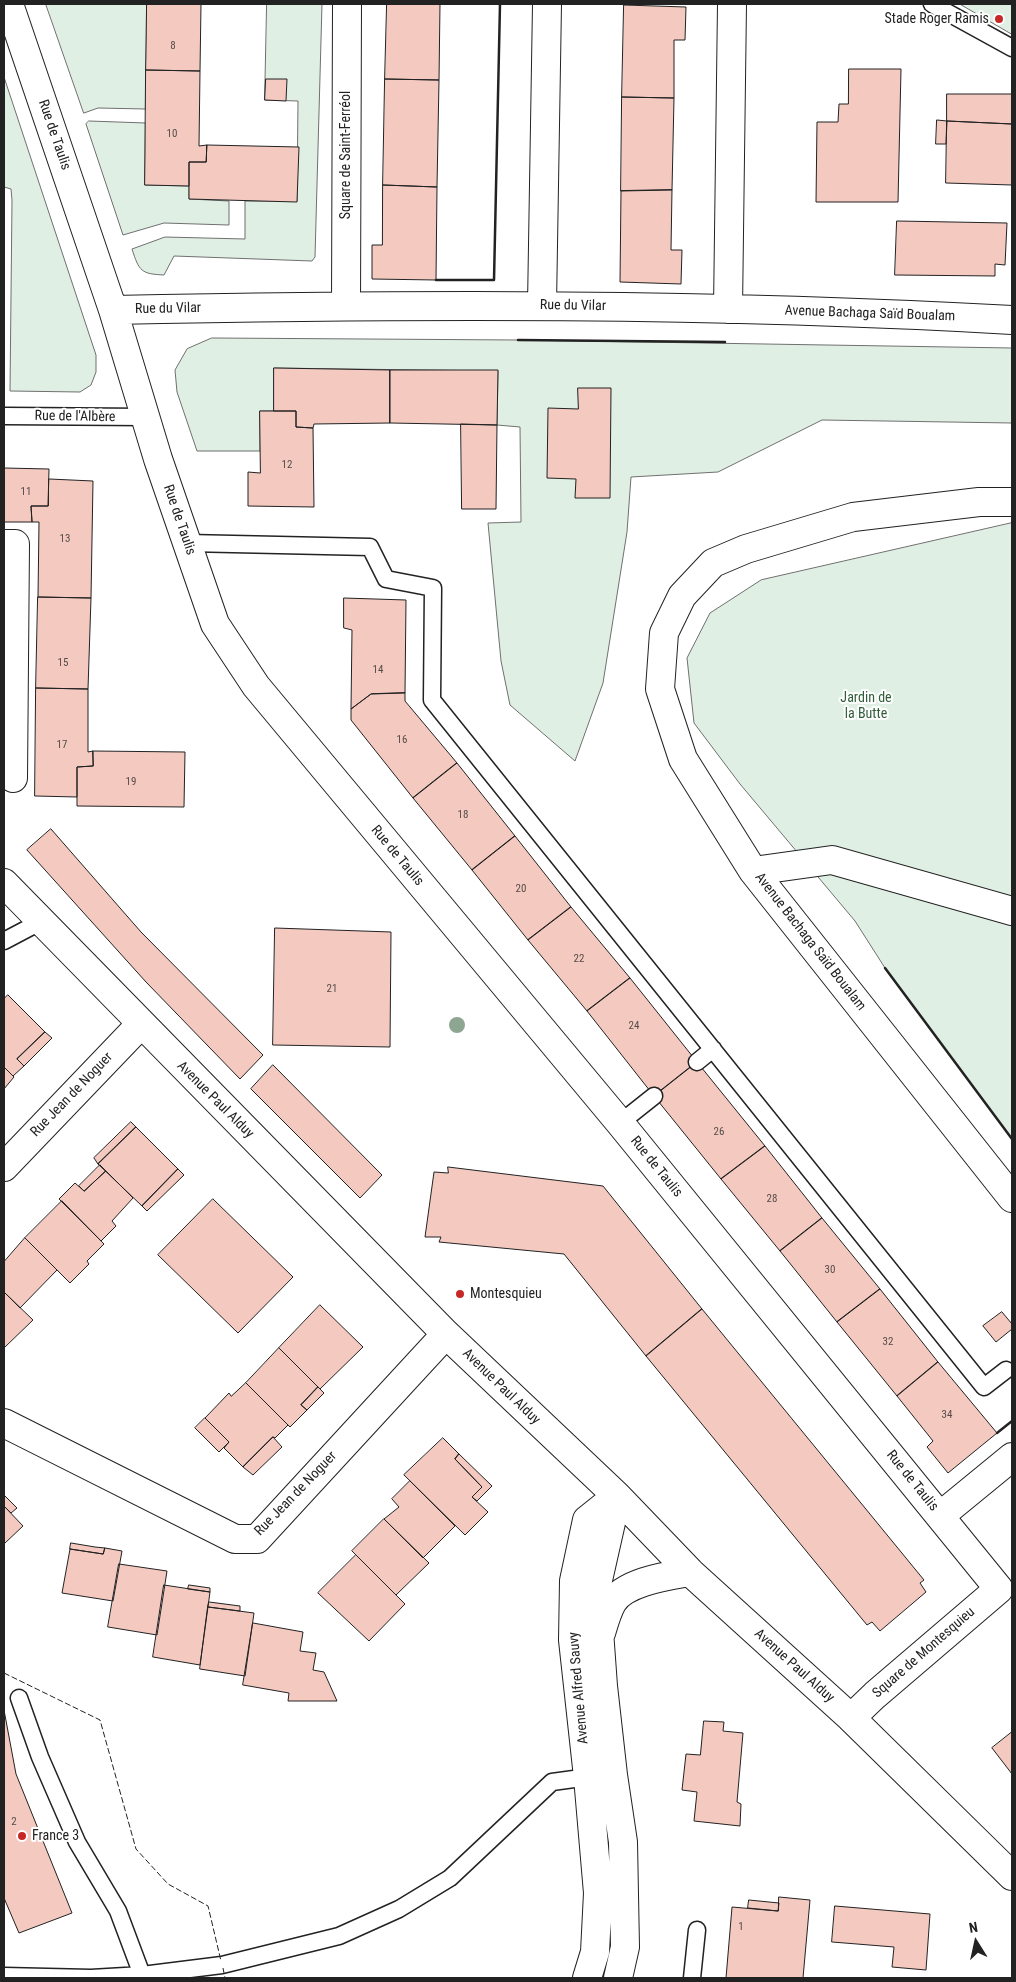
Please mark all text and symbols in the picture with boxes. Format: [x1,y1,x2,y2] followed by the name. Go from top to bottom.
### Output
[884,11,989,27] place label: Stade Roger Ramis
[993,13,1005,25] marker: Stade Roger Ramis
[170,39,176,53] house number: 8
[338,91,354,219] street label: Square de Saint-Ferréol
[34,98,74,172] street label: Rue de Taulis
[167,127,177,141] house number: 10
[540,297,606,315] street label: Rue du Vilar
[135,300,201,318] street label: Rue du Vilar
[784,303,956,325] street label: Avenue Bachaga Saïd Boualam
[34,408,116,426] street label: Rue de l'Albère
[282,458,292,472] house number: 12
[159,483,199,557] street label: Rue de Taulis
[21,485,31,499] house number: 11
[60,532,70,546] house number: 13
[58,656,68,670] house number: 15
[373,663,383,677] house number: 14
[840,690,892,722] park label: Jardin de la Butte
[397,733,407,747] house number: 16
[57,738,67,752] house number: 17
[126,775,136,789] house number: 19
[458,808,468,822] house number: 18
[367,822,427,890] street label: Rue de Taulis
[751,870,869,1014] street label: Avenue Bachaga Saïd Boualam
[516,882,526,896] house number: 20
[574,952,584,966] house number: 22
[327,982,337,996] house number: 21
[629,1019,639,1033] house number: 24
[27,1049,117,1141] street label: Rue Jean de Noguer
[173,1058,257,1142] street label: Avenue Paul Alduy
[714,1125,724,1139] house number: 26
[626,1133,686,1201] street label: Rue de Taulis
[767,1192,777,1206] house number: 28
[825,1263,835,1277] house number: 30
[470,1286,542,1302] place label: Montesquieu
[454,1288,466,1300] marker: Montesquieu
[883,1335,893,1349] house number: 32
[459,1346,543,1428] street label: Avenue Paul Alduy
[942,1408,952,1422] house number: 34
[882,1447,942,1515] street label: Rue de Taulis
[251,1448,341,1540] street label: Rue Jean de Noguer
[869,1604,979,1702] street label: Square de Montesquieu
[751,1626,837,1706] street label: Avenue Paul Alduy
[566,1631,592,1745] street label: Avenue Alfred Sauvy
[11,1815,17,1829] house number: 2
[32,1828,79,1844] place label: France 3
[16,1830,28,1842] marker: France 3
[951,1917,1001,1967] north arrow
[968,1919,979,1936] text: N
[738,1920,744,1934] house number: 1

